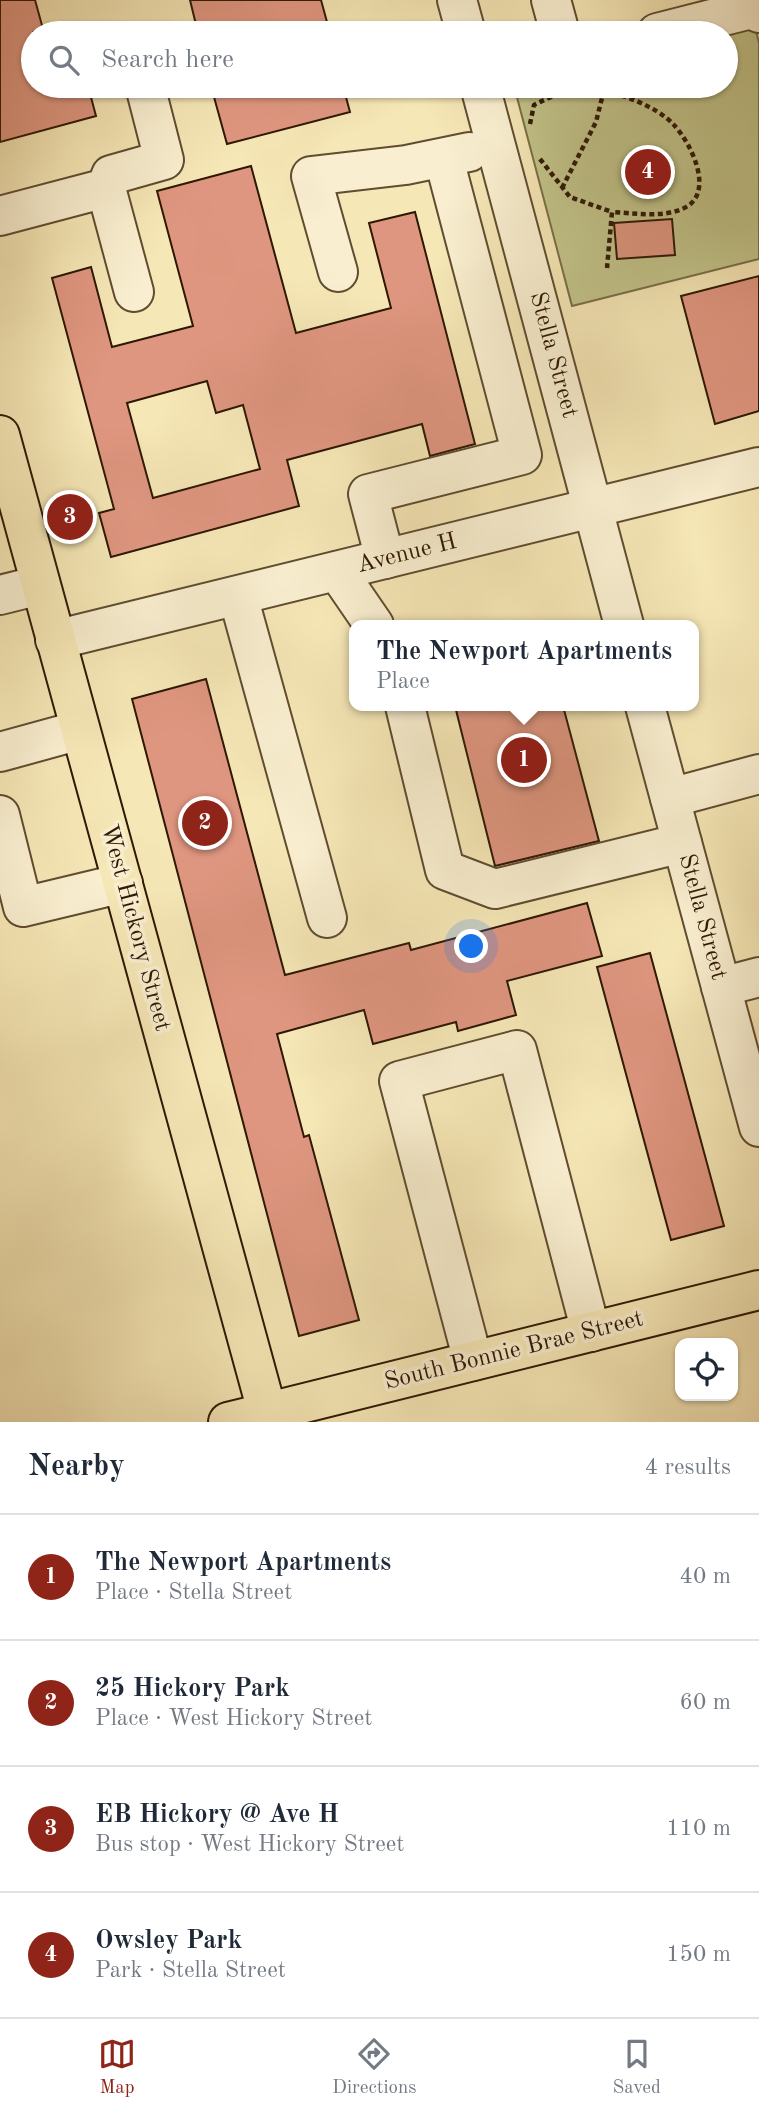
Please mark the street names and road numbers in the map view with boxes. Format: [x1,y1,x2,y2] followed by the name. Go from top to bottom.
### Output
[525,289,581,421] street label: Stella Street
[355,530,459,578] street label: Avenue H
[96,822,174,1034] street label: West Hickory Street
[674,851,730,983] street label: Stella Street
[382,1307,646,1395] street label: South Bonnie Brae Street

